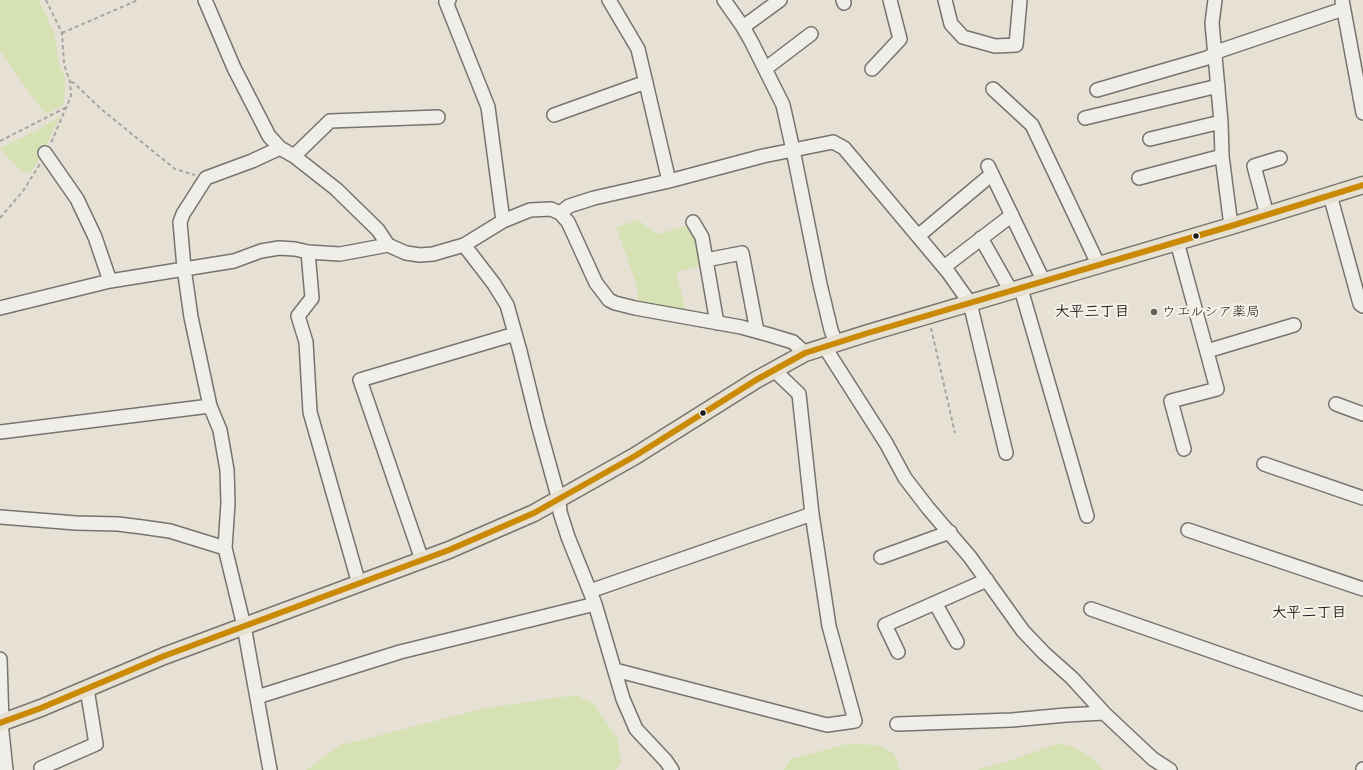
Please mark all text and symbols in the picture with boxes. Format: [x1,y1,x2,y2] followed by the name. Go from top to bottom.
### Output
[1191,231,1201,241] unlabelled marker
[1055,303,1129,321] district label: 大平三丁目
[1162,304,1260,320] place label: ウエルシア薬局
[1149,307,1159,317] marker: ウエルシア薬局
[698,408,708,418] unlabelled marker
[1272,604,1346,622] district label: 大平二丁目

